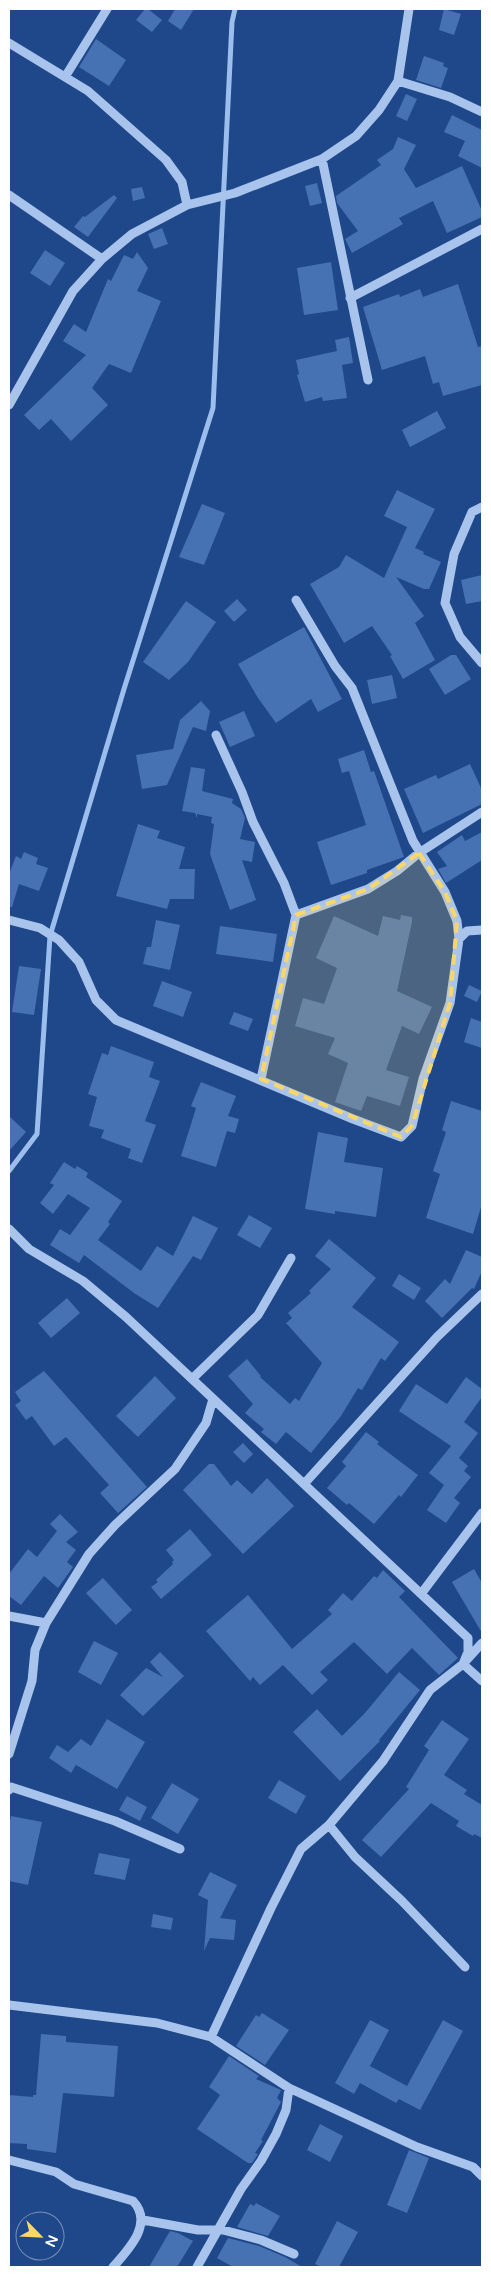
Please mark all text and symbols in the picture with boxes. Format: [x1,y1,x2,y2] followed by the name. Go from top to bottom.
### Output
[15,2211,65,2261] north arrow
[41,2232,61,2250] text: N

